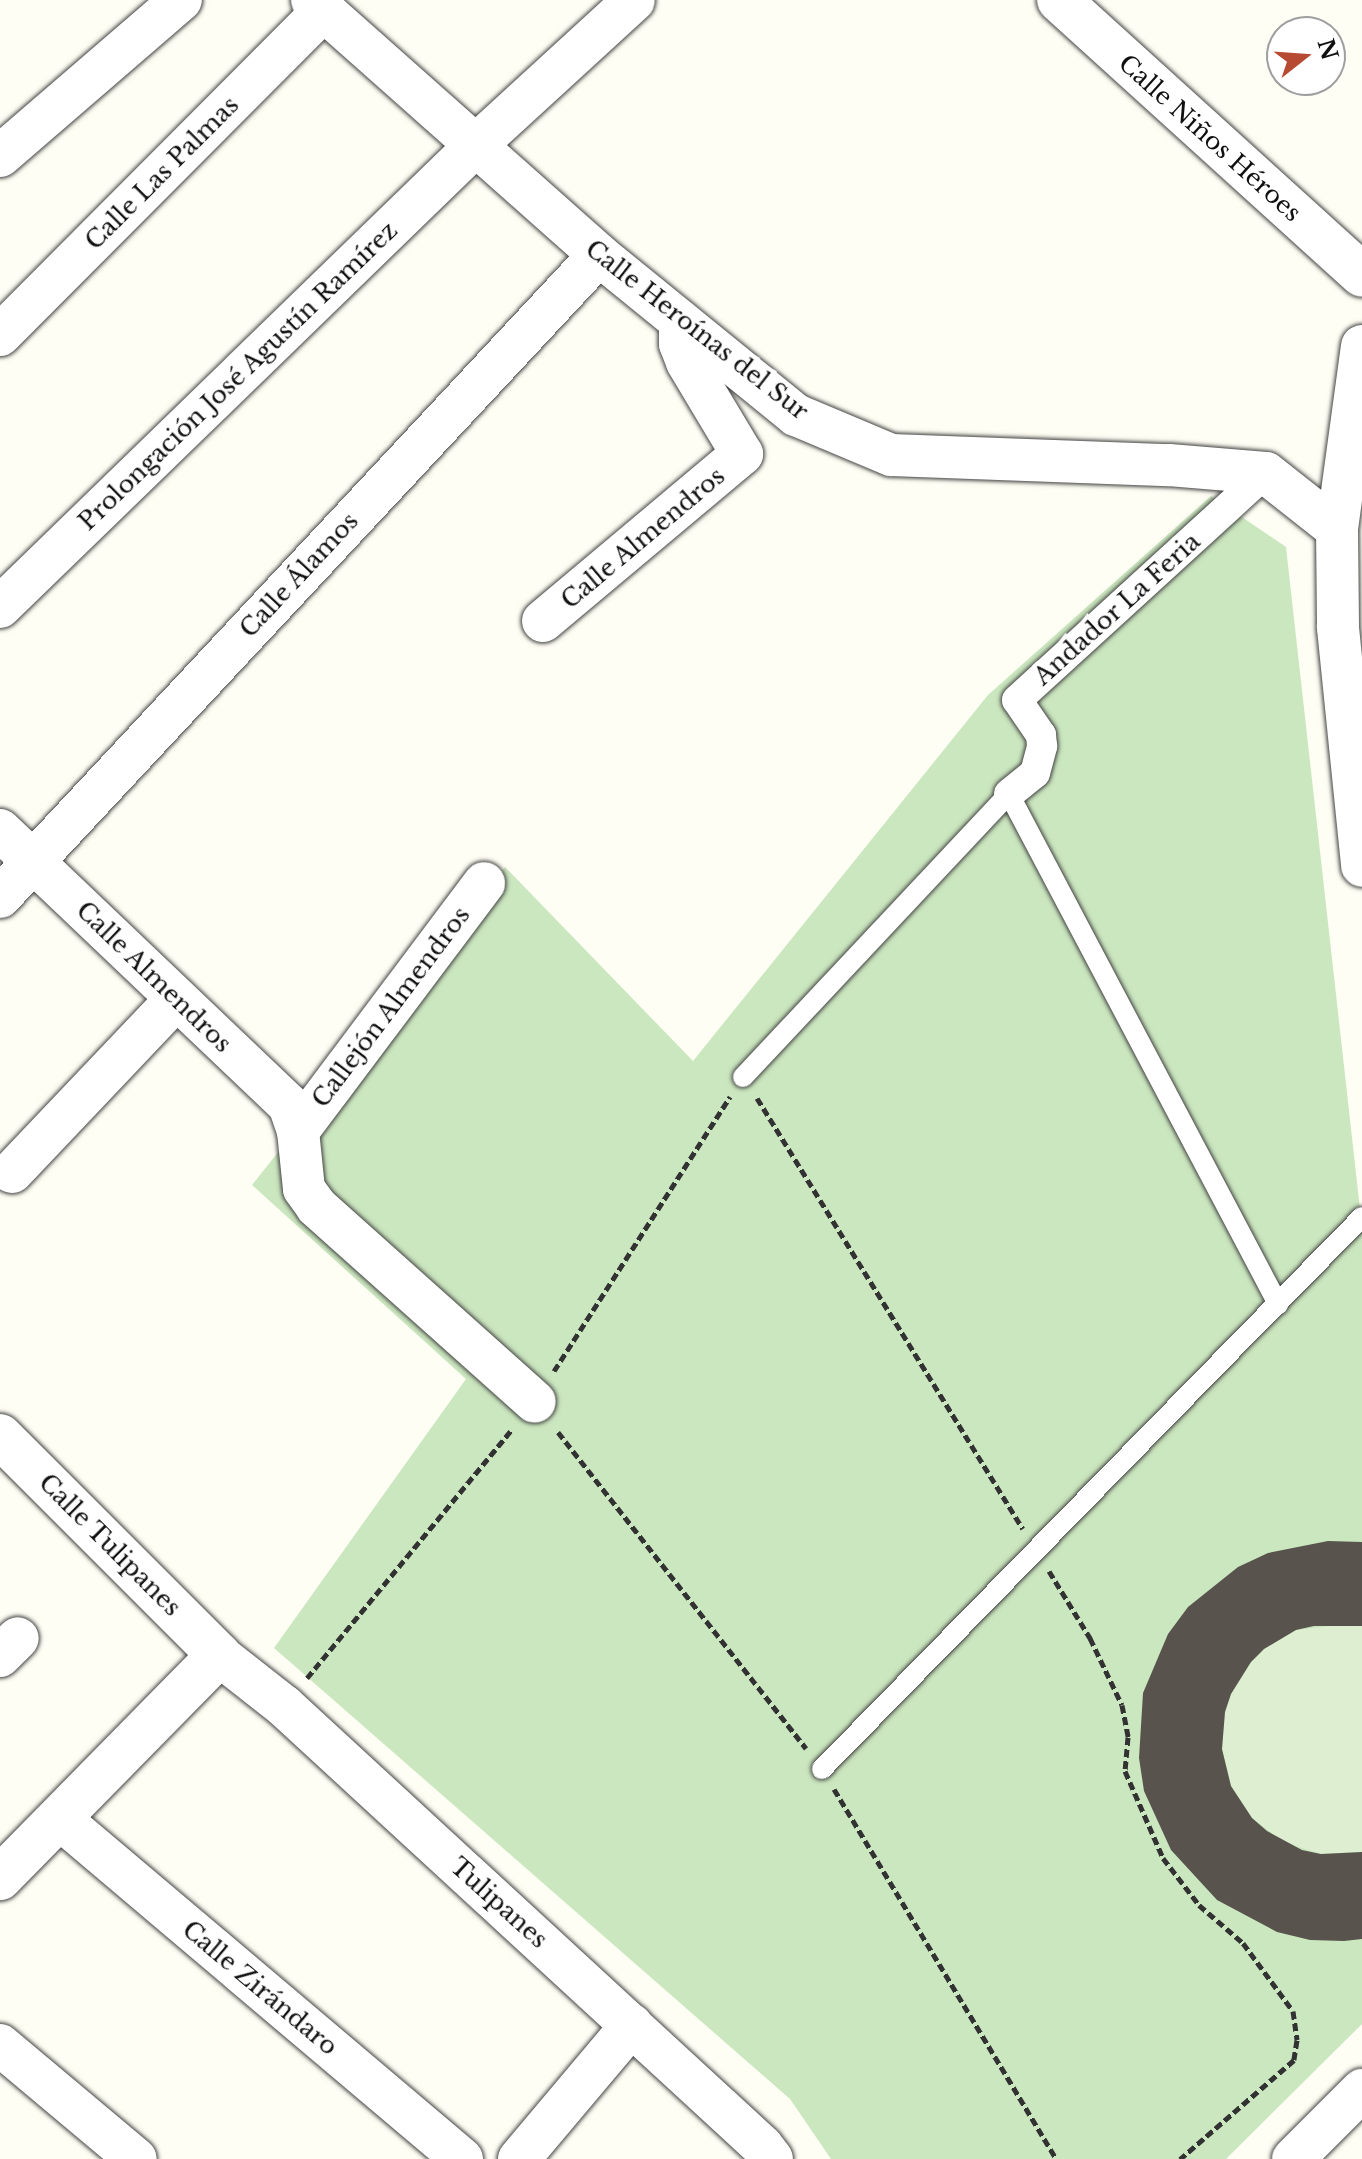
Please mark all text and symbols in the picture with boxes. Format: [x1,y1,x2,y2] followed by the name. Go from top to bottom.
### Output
[1266,16,1346,96] north arrow
[1312,36,1343,63] text: N
[1113,49,1307,227] street label: Calle Niños Héroes
[79,90,245,256] street label: Calle Las Palmas
[73,215,403,537] street label: Prolongación José Agustín Ramírez
[580,234,814,426] street label: Calle Heroínas del Sur
[555,461,731,615] street label: Calle Almendros
[234,506,364,644] street label: Calle Álamos
[1028,527,1206,691] street label: Andador La Feria
[70,895,238,1059] street label: Calle Almendros
[306,901,476,1113] street label: Callejón Almendros
[33,1468,187,1622] street label: Calle Tulipanes
[445,1852,553,1954] street label: Tulipanes
[177,1915,343,2061] street label: Calle Zirándaro

